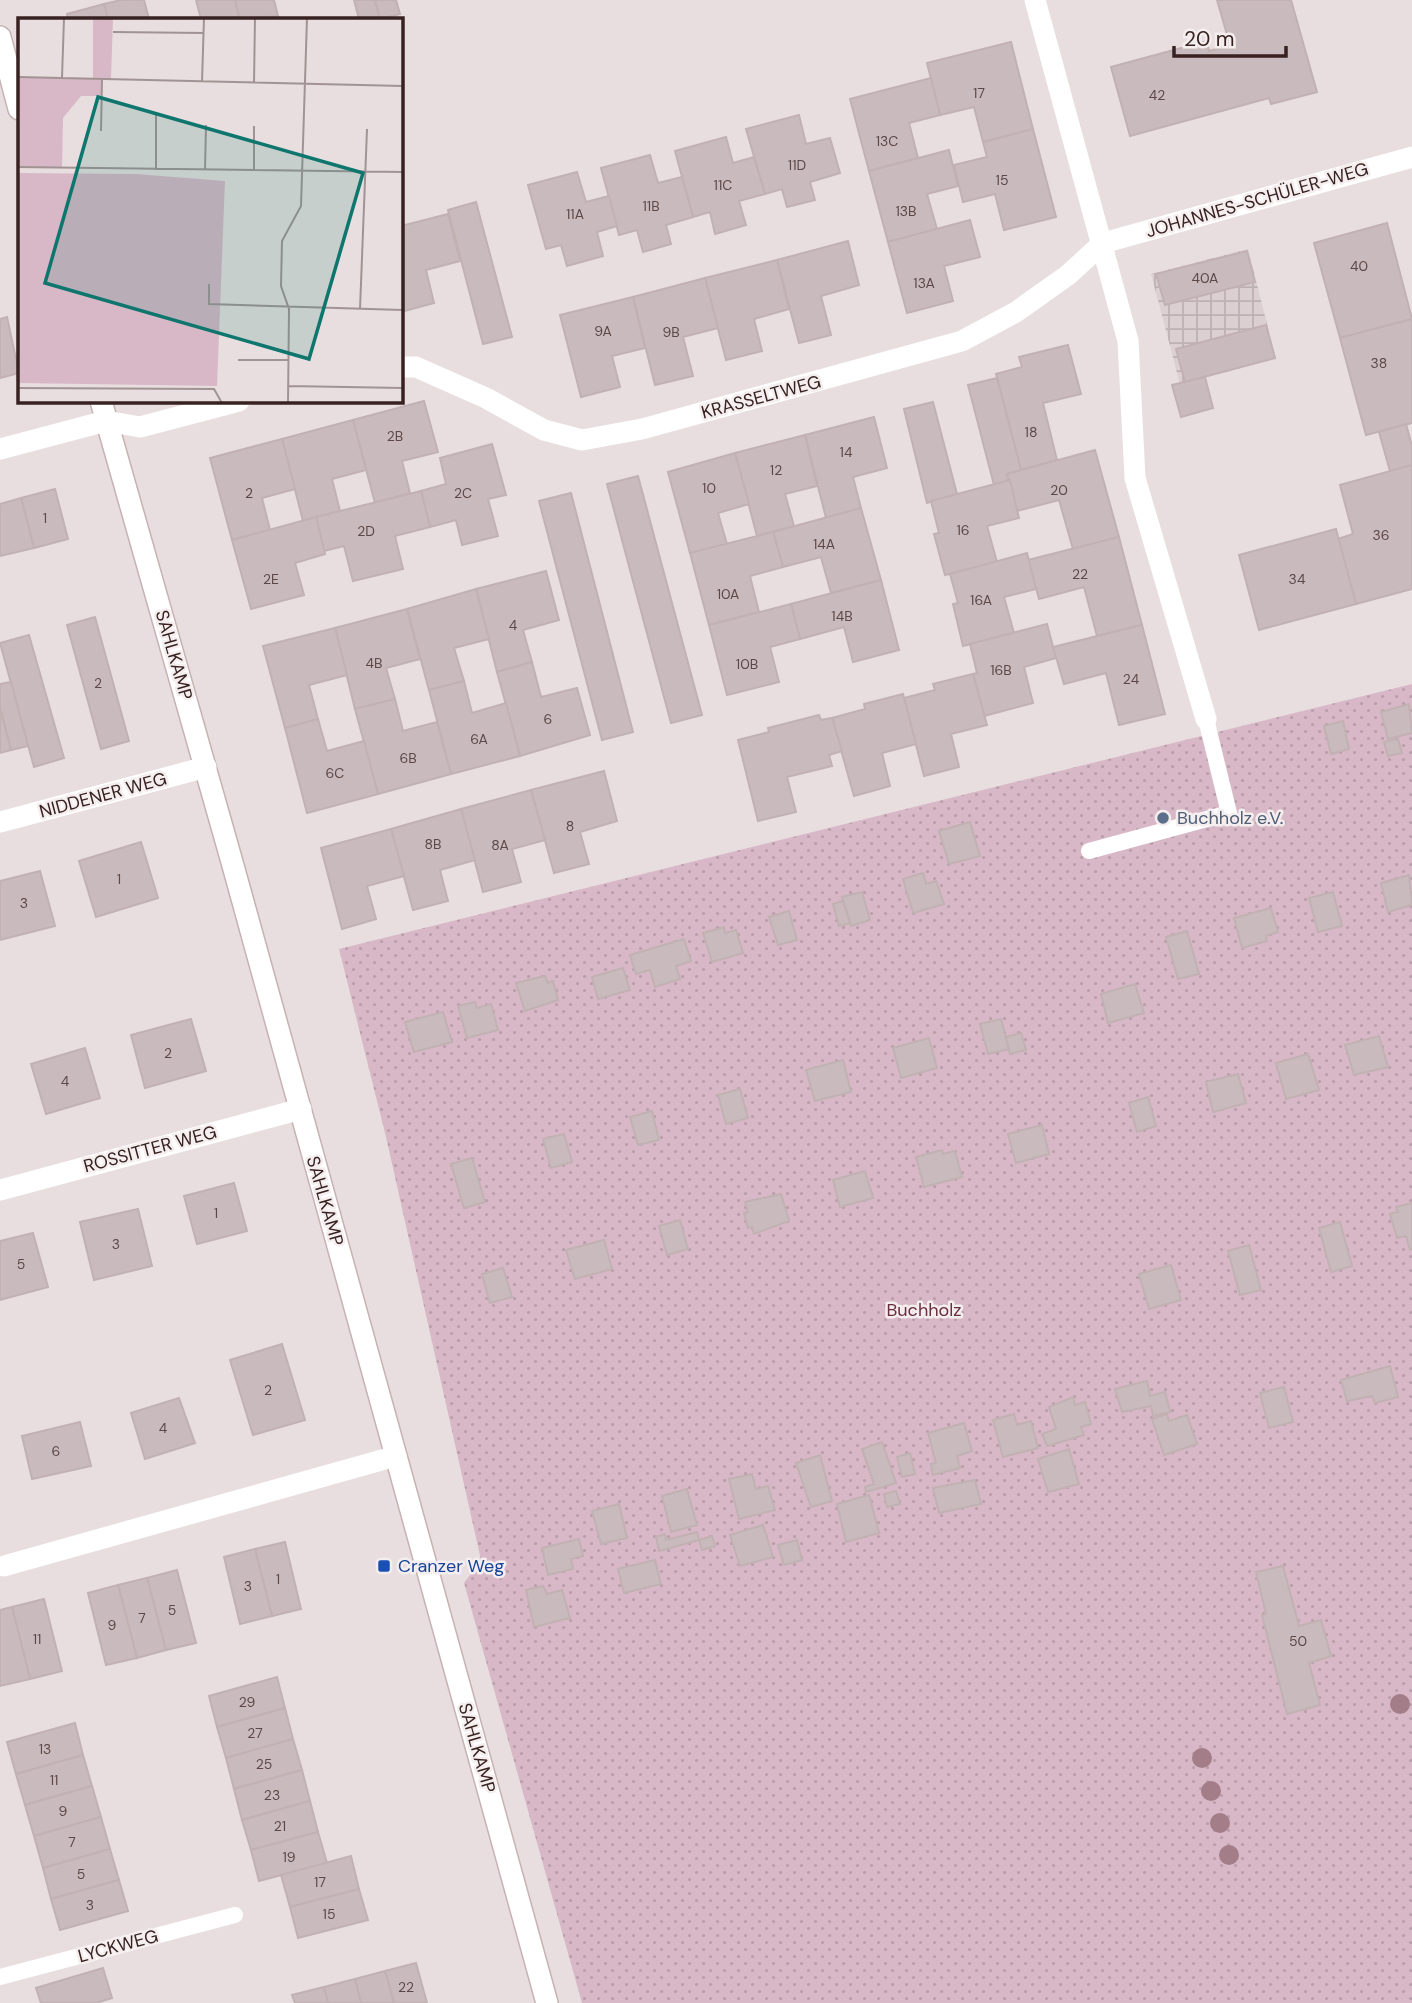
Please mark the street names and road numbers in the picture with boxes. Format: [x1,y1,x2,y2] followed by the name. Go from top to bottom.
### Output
[1143,157,1371,243] street label: JOHANNES-SCHÜLER-WEG
[698,369,824,425] street label: KRASSELTWEG
[150,607,198,703] street label: SAHLKAMP
[37,766,169,824] street label: NIDDENER WEG
[81,1120,219,1178] street label: ROSSITTER WEG
[301,1153,349,1249] street label: SAHLKAMP
[453,1700,501,1796] street label: SAHLKAMP
[75,1924,161,1968] street label: LYCKWEG

